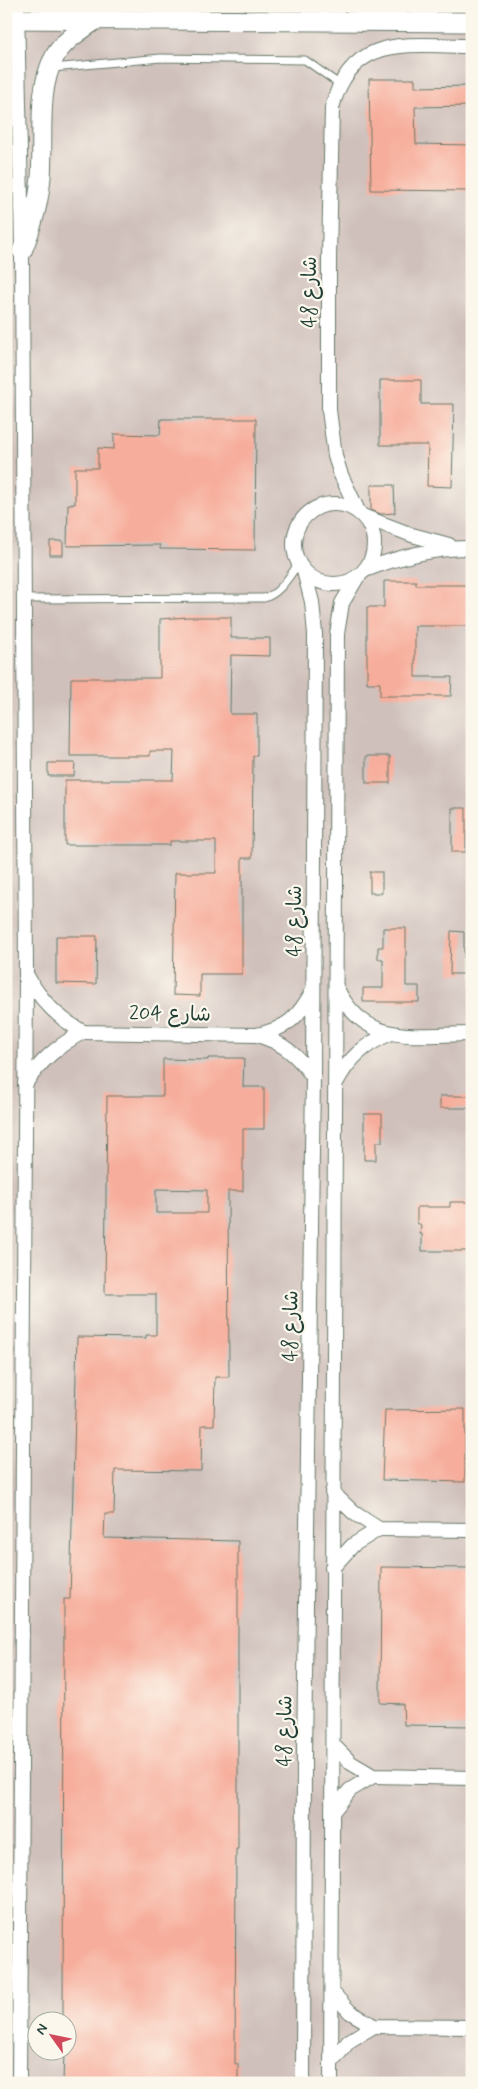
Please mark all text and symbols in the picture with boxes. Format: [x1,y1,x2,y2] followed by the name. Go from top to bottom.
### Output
[297,256,324,328] street label: شارع 48
[282,885,309,957] street label: شارع 48
[129,1000,211,1029] street label: شارع 204
[277,1290,306,1362] street label: شارع 48
[271,1695,300,1767] street label: شارع 48
[28,2012,78,2062] north arrow
[32,2021,52,2038] text: N

